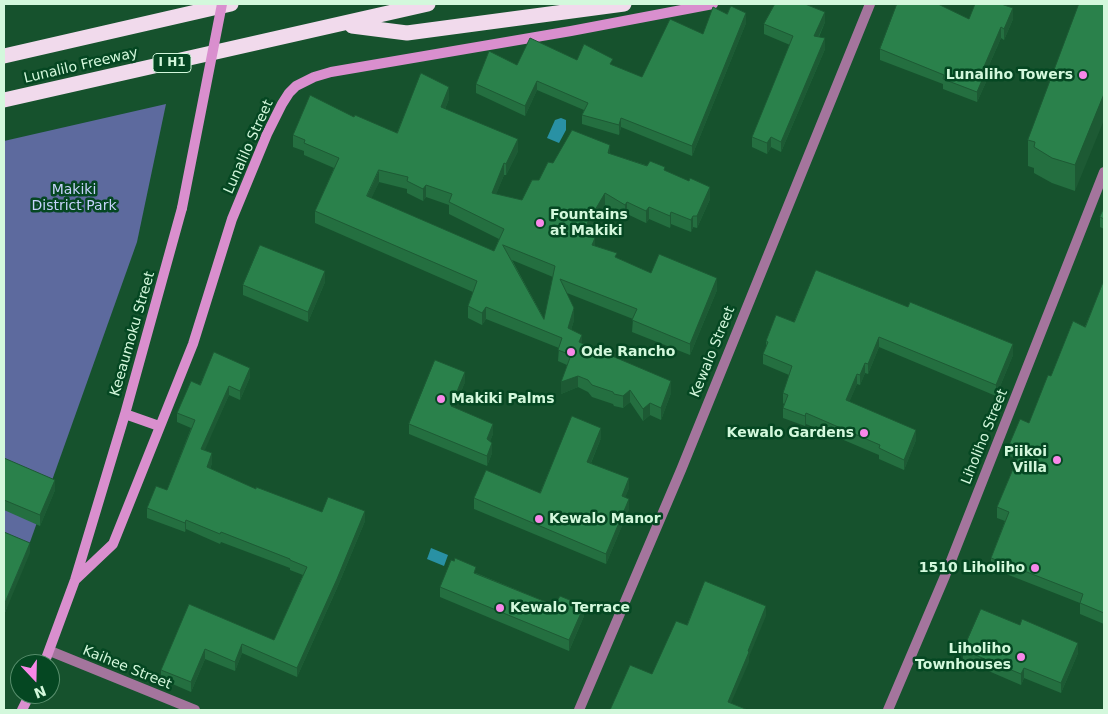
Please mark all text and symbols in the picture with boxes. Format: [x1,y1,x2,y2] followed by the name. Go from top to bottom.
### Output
[22,45,140,87] street label: Lunalilo Freeway
[153,54,191,72] road number: I H1
[946,67,1073,83] place label: Lunaliho Towers
[1077,69,1089,81] marker: Lunaliho Towers
[221,97,277,197] street label: Lunalilo Street
[32,182,116,214] park label: Makiki District Park
[550,207,628,240] place label: Fountains at Makiki
[534,217,546,229] marker: Fountains at Makiki
[107,270,159,398] street label: Keeaumoku Street
[687,304,739,400] street label: Kewalo Street
[581,344,675,360] place label: Ode Rancho
[565,346,577,358] marker: Ode Rancho
[958,387,1012,487] street label: Liholiho Street
[451,391,555,407] place label: Makiki Palms
[435,393,447,405] marker: Makiki Palms
[727,425,854,441] place label: Kewalo Gardens
[858,427,870,439] marker: Kewalo Gardens
[1004,444,1047,477] place label: Piikoi Villa
[1051,454,1063,466] marker: Piikoi Villa
[549,511,661,527] place label: Kewalo Manor
[533,513,545,525] marker: Kewalo Manor
[919,560,1025,576] place label: 1510 Liholiho
[1029,562,1041,574] marker: 1510 Liholiho
[510,600,630,616] place label: Kewalo Terrace
[494,602,506,614] marker: Kewalo Terrace
[915,641,1011,674] place label: Liholiho Townhouses
[80,643,174,693] street label: Kaihee Street
[1015,651,1027,663] marker: Liholiho Townhouses
[10,654,60,704] north arrow
[32,683,48,702] text: N

